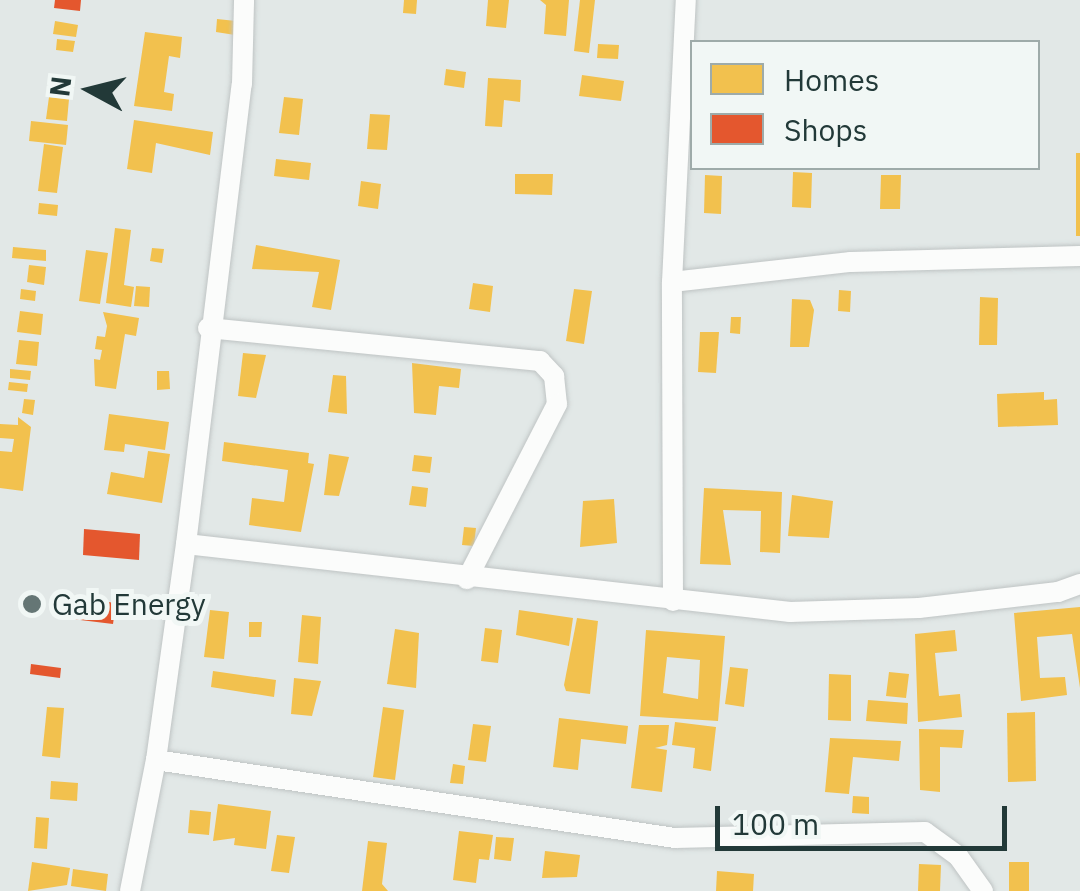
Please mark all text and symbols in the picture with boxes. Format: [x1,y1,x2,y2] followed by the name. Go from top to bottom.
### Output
[40,40,140,140] north arrow
[690,40,1040,170] legend
[784,60,879,99] text: Homes
[40,74,79,99] text: N
[784,110,867,149] text: Shops
[52,586,206,622] place label: Gab Energy
[21,593,43,615] marker: Gab Energy
[720,786,1012,848] scale bar
[732,804,819,843] text: 100 m

